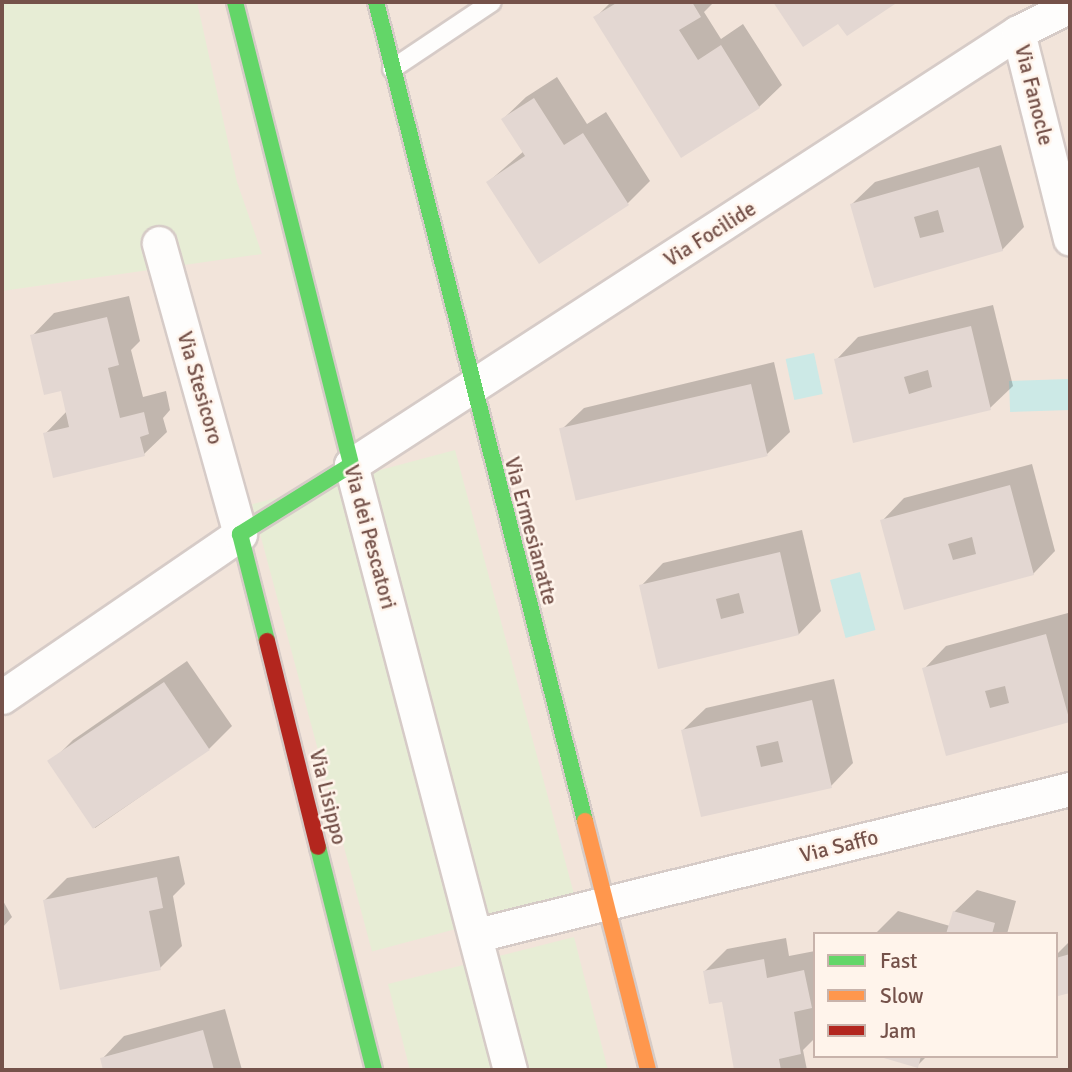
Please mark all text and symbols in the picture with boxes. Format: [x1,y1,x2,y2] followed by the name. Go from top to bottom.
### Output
[1009,42,1059,148] street label: Via Fanocle
[659,196,761,272] street label: Via Focilide
[172,329,228,447] street label: Via Stesicoro
[499,454,563,608] street label: Via Ermesianatte
[339,462,401,612] street label: Via dei Pescatori
[304,747,352,847] street label: Via Lisippo
[797,824,881,868] street label: Via Saffo
[813,932,1058,1058] legend
[880,948,917,974] text: Fast
[880,983,924,1009] text: Slow
[880,1018,916,1044] text: Jam

